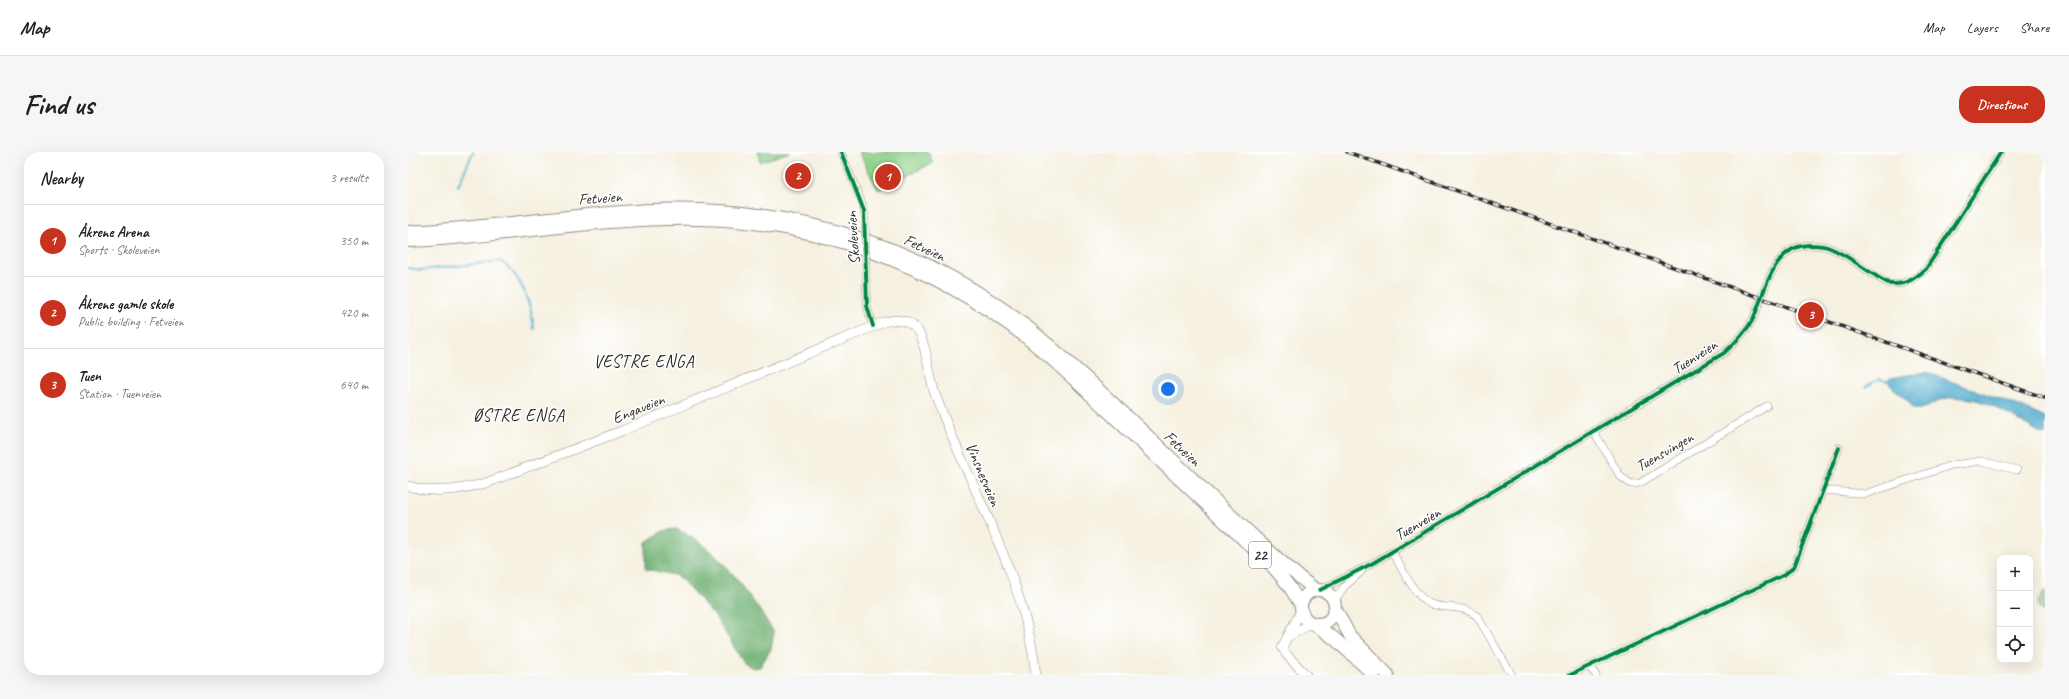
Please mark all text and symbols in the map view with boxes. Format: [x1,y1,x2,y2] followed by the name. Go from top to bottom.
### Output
[20,16,50,40] text: Map
[1923,19,1945,36] text: Map
[1967,19,1998,36] text: Layers
[2020,19,2049,36] text: Share
[1959,86,2045,123] button: Directions
[24,87,94,122] text: Find us
[785,161,811,191] pin: 2
[875,162,901,192] pin: 1
[40,168,83,189] text: Nearby
[330,170,368,186] text: 3 results
[578,186,623,209] street label: Fetveien
[841,210,865,265] street label: Skoleveien
[78,223,149,242] text: Åkrene Arena
[901,230,949,266] street label: Fetveien
[50,233,56,249] text: 1
[340,233,368,249] text: 350 m
[78,242,159,258] text: Sports · Skoleveien
[78,295,173,314] text: Åkrene gamle skole
[1798,300,1824,330] pin: 3
[50,305,56,321] text: 2
[340,305,368,321] text: 420 m
[78,314,184,330] text: Public building · Fetveien
[1668,334,1722,379] street label: Tuenveien
[593,351,695,372] district label: VESTRE ENGA
[78,367,101,386] text: Tuen
[50,377,56,393] text: 3
[340,377,368,393] text: 640 m
[1158,379,1178,399] your location
[78,386,161,402] text: Station · Tuenveien
[609,389,668,428] street label: Engaveien
[473,405,566,426] district label: ØSTRE ENGA
[1160,427,1206,471] street label: Fetveien
[1632,427,1698,476] street label: Tuensvingen
[961,440,1006,510] street label: Vinsnesveien
[1391,502,1445,545] street label: Tuenveien
[1249,542,1271,568] road number: 22
[1997,555,2033,663] map controls
[1997,555,2033,591] button: +
[1997,591,2033,627] button: −
[1997,627,2033,663] button: locate

